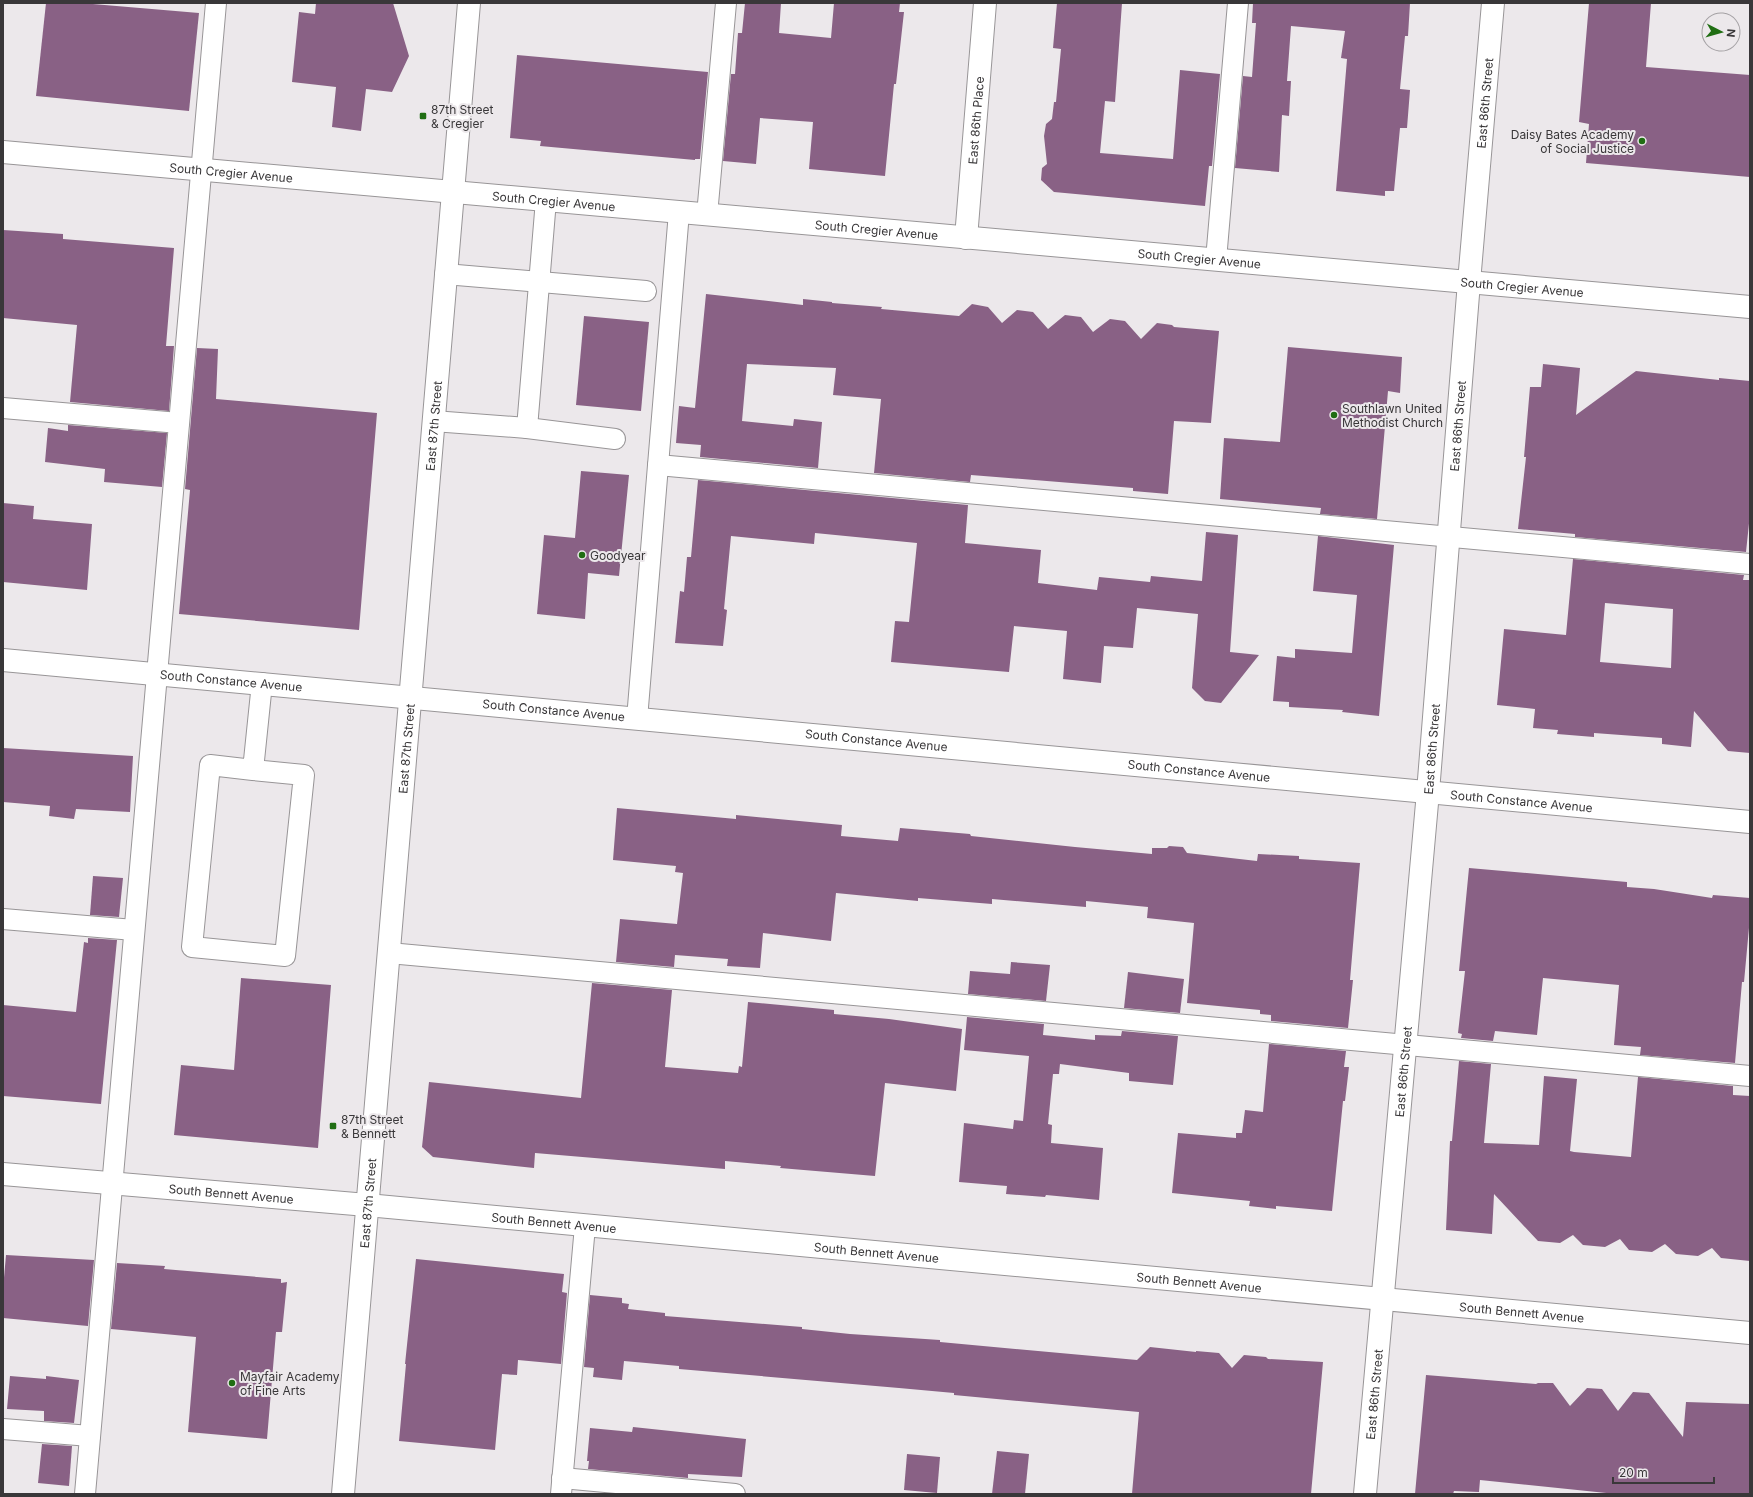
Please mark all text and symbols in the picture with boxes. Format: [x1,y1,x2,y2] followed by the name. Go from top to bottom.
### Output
[1701,12,1741,52] north arrow
[1724,28,1738,38] text: N
[1473,57,1496,149] street label: East 86th Street
[964,76,987,165] street label: East 86th Place
[431,102,494,131] place label: 87th Street & Cregier
[418,111,428,121] marker: 87th Street & Cregier
[1511,127,1634,156] place label: Daisy Bates Academy of Social Justice
[1637,136,1647,146] marker: Daisy Bates Academy of Social Justice
[169,159,293,185] street label: South Cregier Avenue
[491,188,616,214] street label: South Cregier Avenue
[814,217,939,242] street label: South Cregier Avenue
[1137,245,1262,271] street label: South Cregier Avenue
[1460,274,1584,300] street label: South Cregier Avenue
[422,380,445,471] street label: East 87th Street
[1446,380,1469,472] street label: East 86th Street
[1342,401,1443,430] place label: Southlawn United Methodist Church
[1329,410,1339,420] marker: Southlawn United Methodist Church
[590,548,646,563] place label: Goodyear
[577,550,587,560] marker: Goodyear
[159,666,303,694] street label: South Constance Avenue
[482,696,626,724] street label: South Constance Avenue
[395,703,417,794] street label: East 87th Street
[1420,703,1443,795] street label: East 86th Street
[804,726,948,754] street label: South Constance Avenue
[1127,756,1271,784] street label: South Constance Avenue
[1450,787,1593,815] street label: South Constance Avenue
[1391,1026,1414,1118] street label: East 86th Street
[341,1112,404,1141] place label: 87th Street & Bennett
[328,1121,338,1131] marker: 87th Street & Bennett
[356,1157,379,1249] street label: East 87th Street
[168,1181,294,1206] street label: South Bennett Avenue
[491,1209,617,1236] street label: South Bennett Avenue
[813,1239,940,1265] street label: South Bennett Avenue
[1136,1269,1262,1295] street label: South Bennett Avenue
[1459,1299,1585,1325] street label: South Bennett Avenue
[1362,1348,1385,1440] street label: East 86th Street
[240,1369,340,1398] place label: Mayfair Academy of Fine Arts
[227,1378,237,1388] marker: Mayfair Academy of Fine Arts
[1613,1459,1714,1485] scale bar
[1619,1465,1648,1480] text: 20 m

